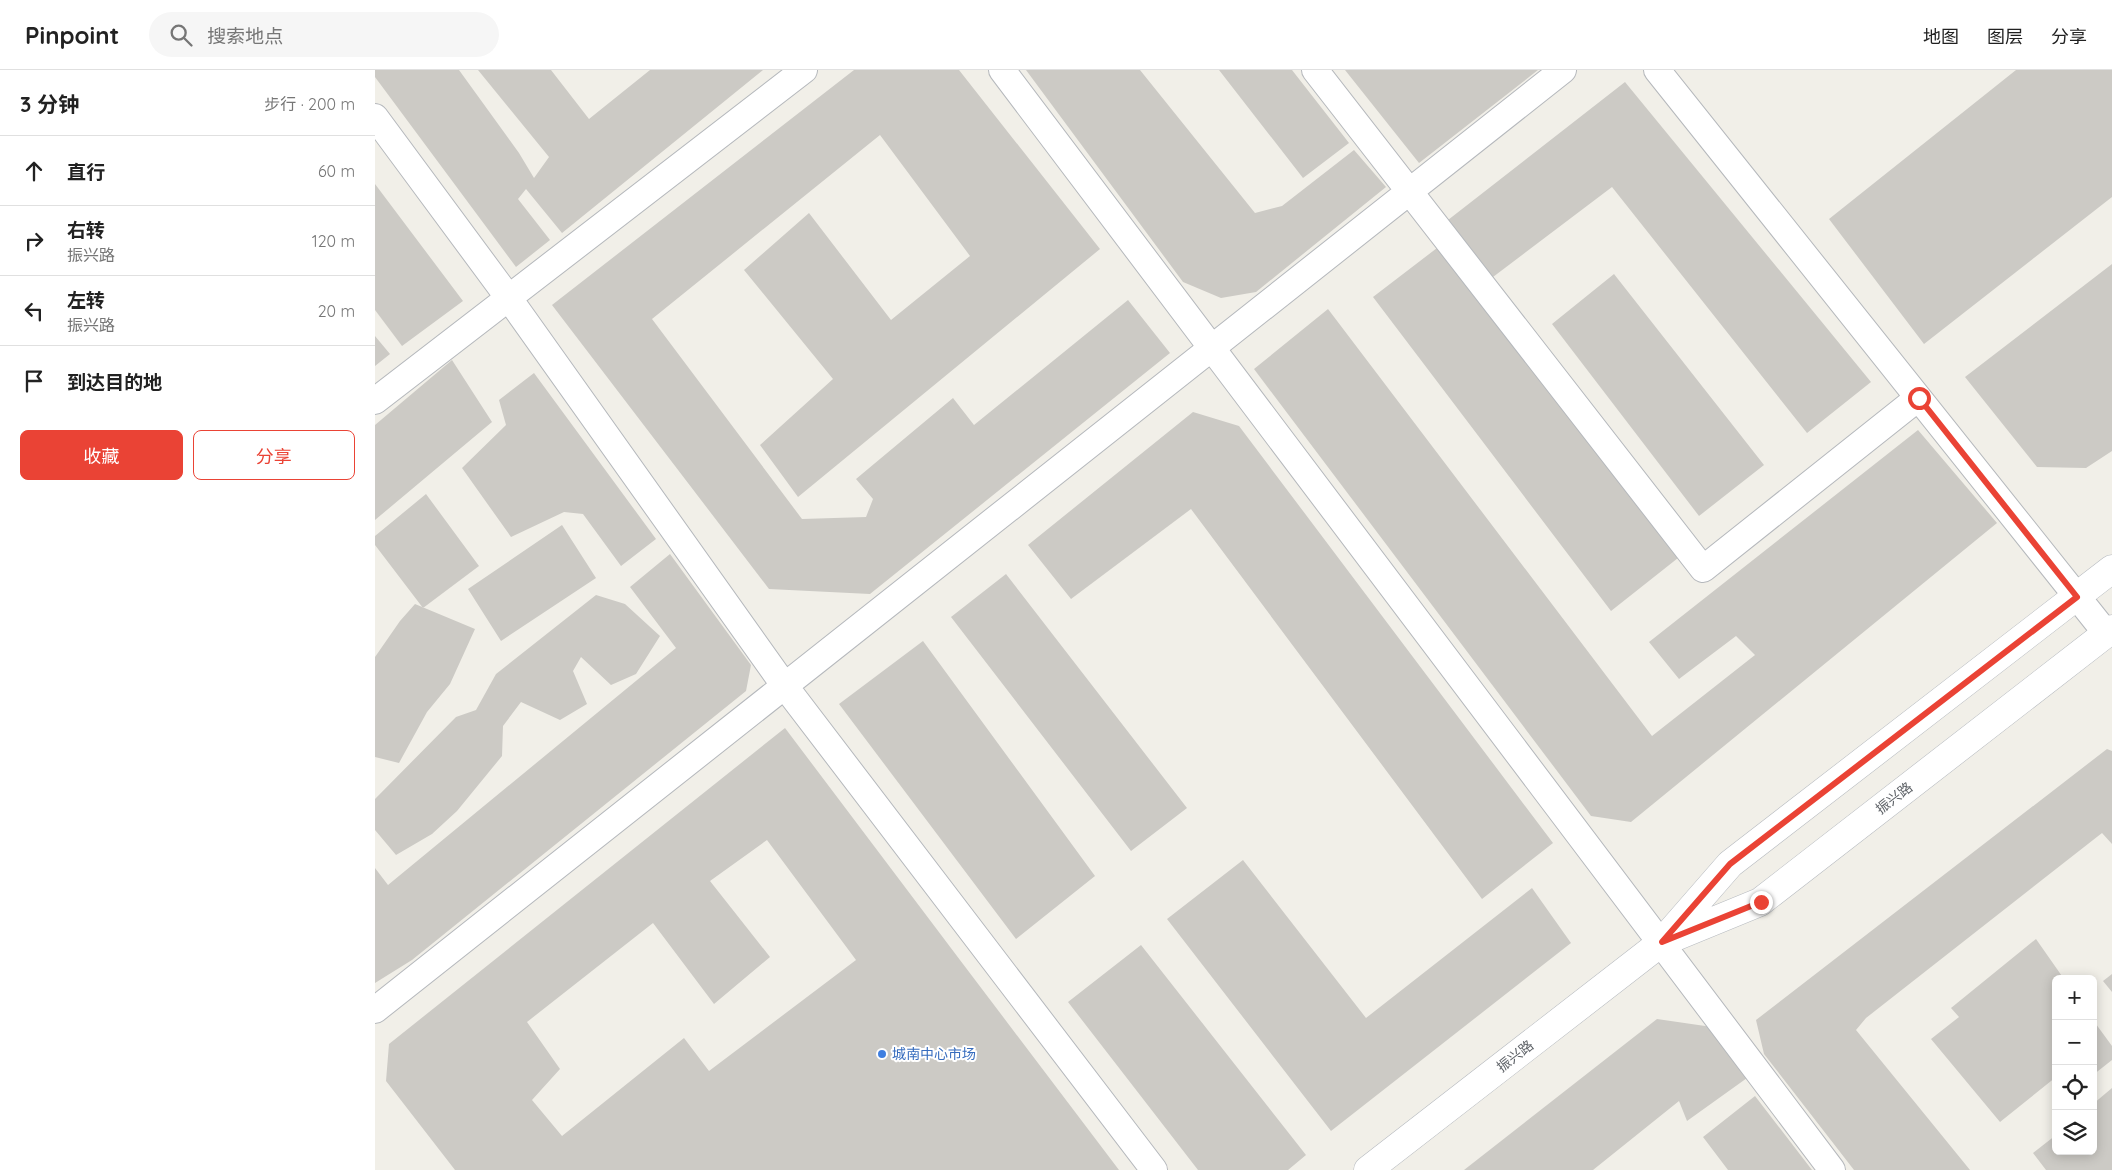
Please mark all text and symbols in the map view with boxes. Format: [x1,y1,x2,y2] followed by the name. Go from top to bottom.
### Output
[149,12,499,57] search box
[25,20,119,50] text: Pinpoint
[167,21,195,49] icon: search
[207,24,283,48] text: 搜索地点
[1923,25,1959,48] text: 地图
[1987,25,2023,48] text: 图层
[2051,25,2087,48] text: 分享
[20,91,79,117] text: 3 分钟
[264,94,355,114] text: 步行 · 200 m
[20,157,48,185] icon: ahead
[67,160,105,184] text: 直行
[318,161,355,181] text: 60 m
[67,218,105,242] text: 右转
[20,227,48,255] icon: right
[312,231,355,251] text: 120 m
[67,245,115,265] text: 振兴路
[67,288,105,312] text: 左转
[20,297,48,325] icon: left
[318,301,355,321] text: 20 m
[67,315,115,335] text: 振兴路
[20,367,48,395] icon: arrive
[67,370,162,394] text: 到达目的地
[1908,387,1931,410] route start
[20,430,183,480] button: 收藏
[193,430,355,480] button: 分享
[1872,778,1916,818] street label: 振兴路
[1750,891,1773,914] route end
[2052,975,2097,1155] map controls
[2052,975,2097,1020] button: +
[2052,1020,2097,1065] button: −
[1493,1036,1537,1076] street label: 振兴路
[892,1045,976,1063] place label: 城南中心市场
[876,1048,888,1060] marker: 城南中心市场
[2052,1065,2097,1110] button: locate
[2052,1110,2097,1155] button: layers

